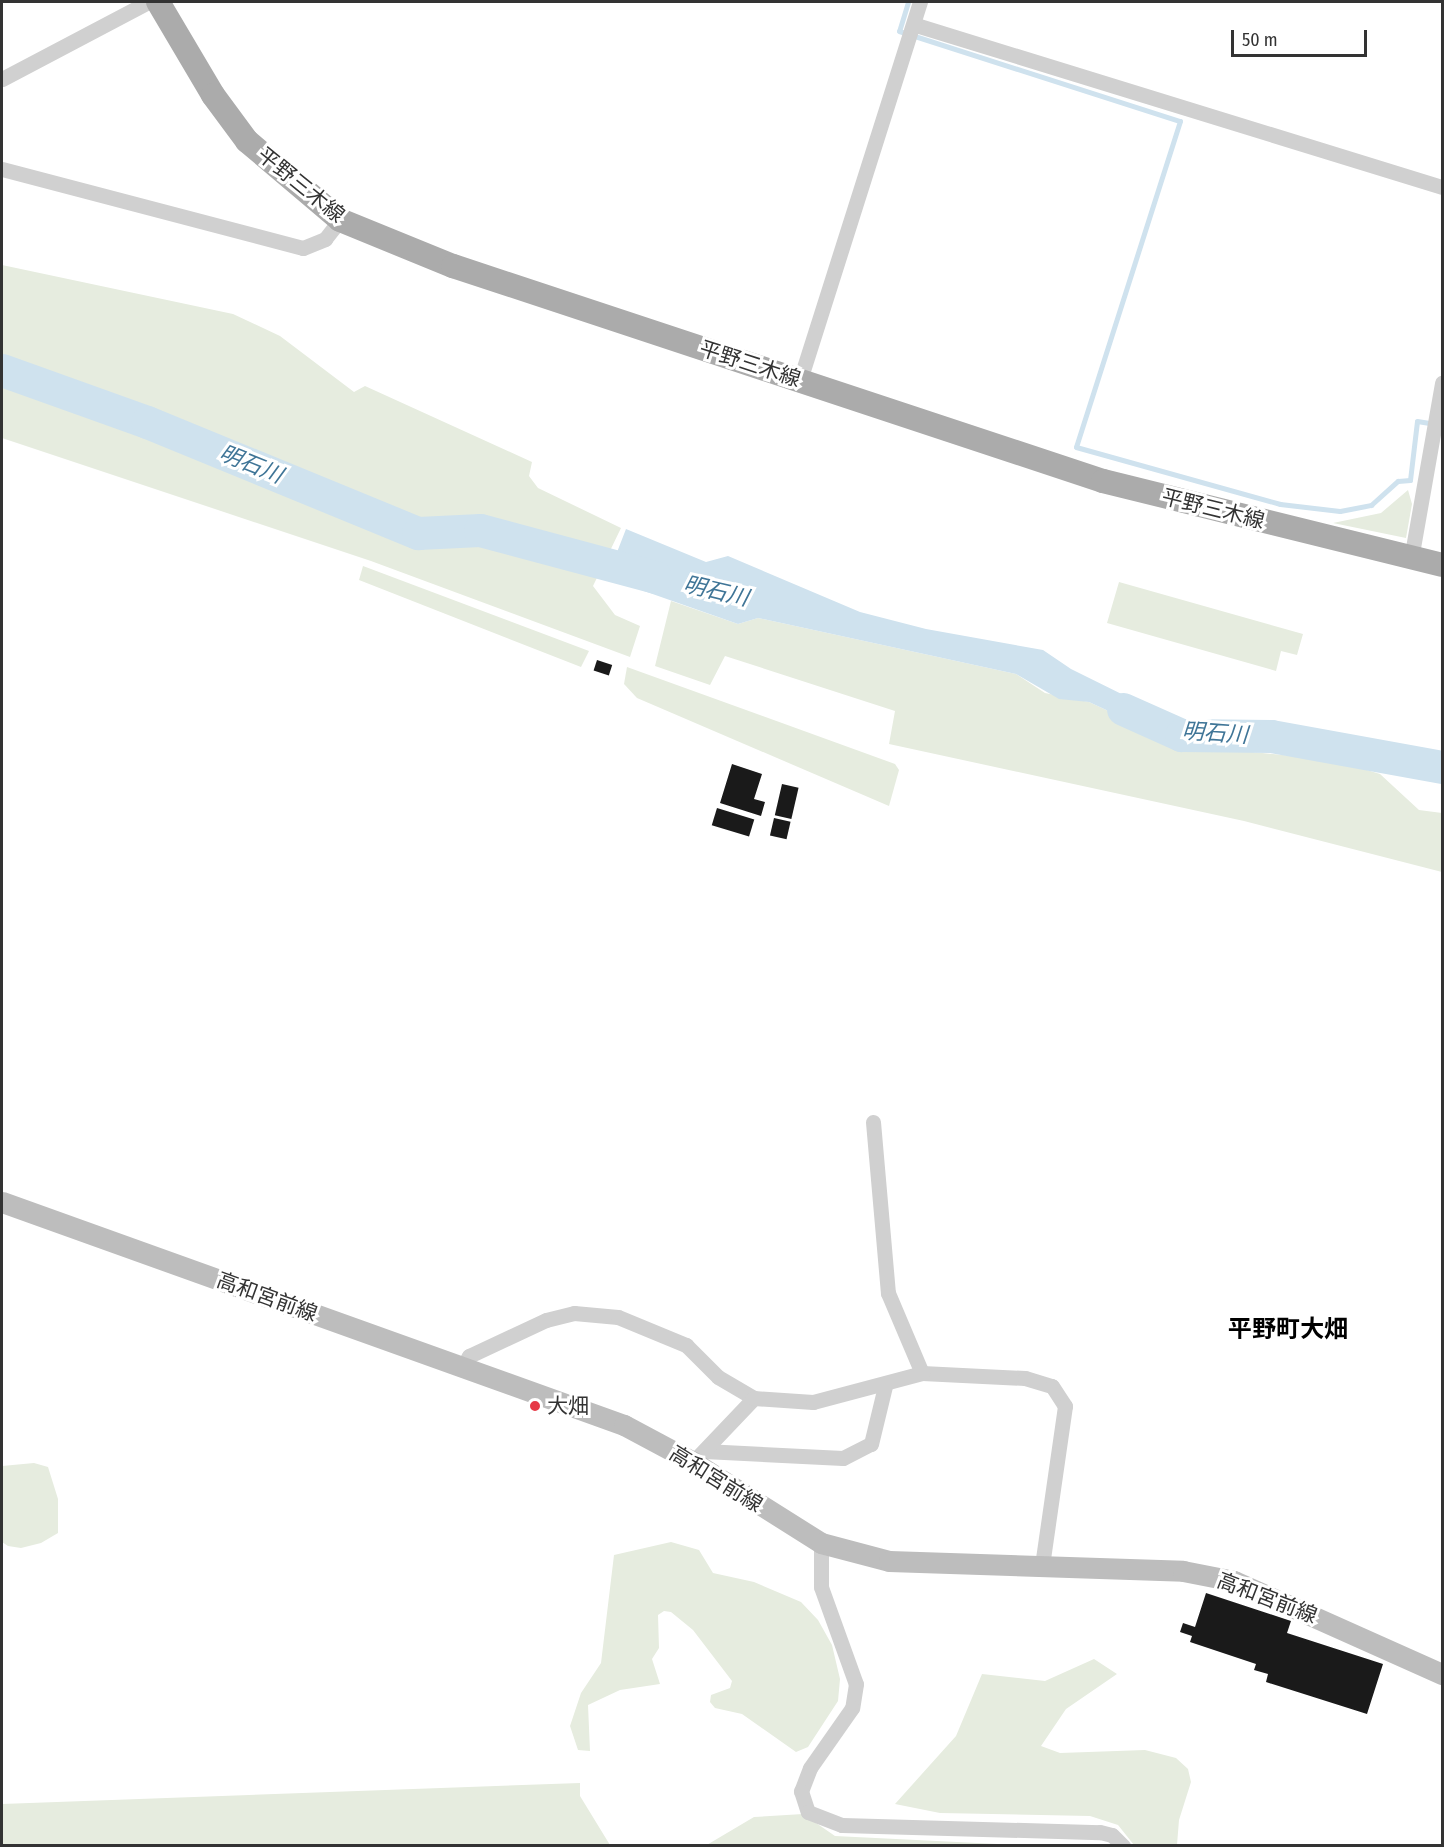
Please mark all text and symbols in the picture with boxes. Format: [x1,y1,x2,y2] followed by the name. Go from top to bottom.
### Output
[1234,18,1370,56] scale bar
[1242,29,1278,51] text: 50 m
[252,142,350,228] street label: 平野三木線
[696,336,804,392] street label: 平野三木線
[215,439,287,489] water label: 明石川
[1159,484,1267,534] street label: 平野三木線
[681,571,751,611] water label: 明石川
[1181,718,1249,748] water label: 明石川
[213,1267,321,1327] street label: 高和宮前線
[1228,1316,1348,1344] district label: 平野町大畑
[547,1393,589,1419] place label: 大畑
[528,1399,542,1413] marker: 大畑
[665,1440,767,1518] street label: 高和宮前線
[1213,1567,1321,1629] street label: 高和宮前線

